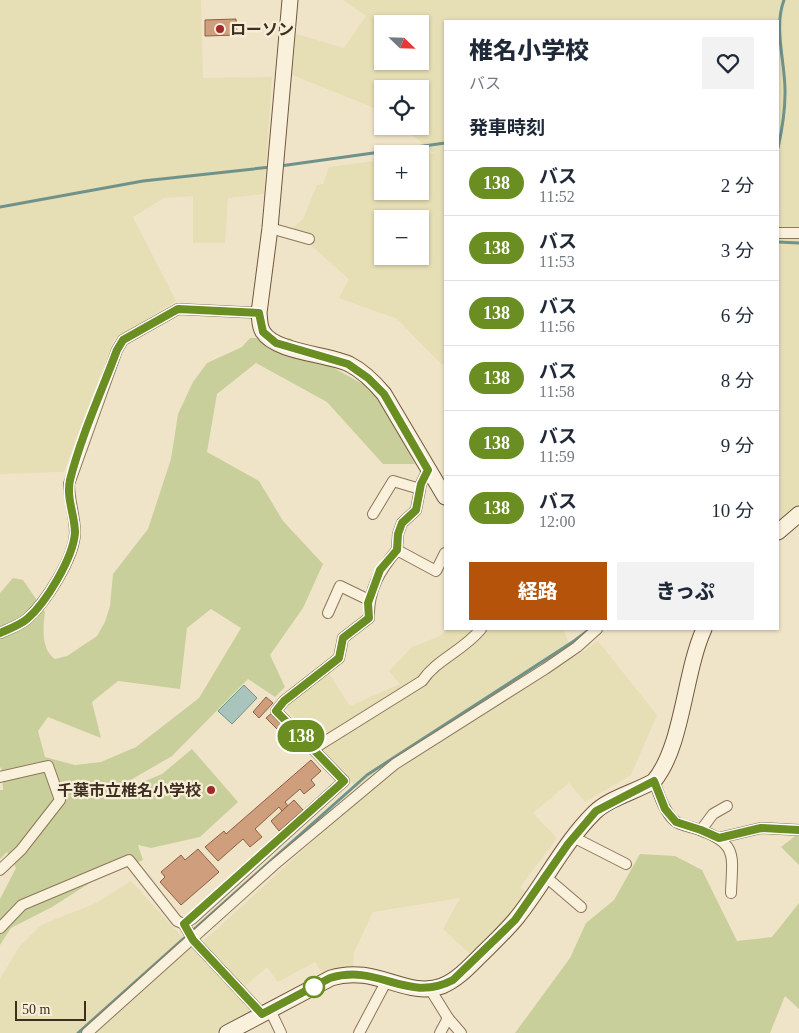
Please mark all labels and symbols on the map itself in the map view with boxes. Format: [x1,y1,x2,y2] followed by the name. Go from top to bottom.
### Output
[374,15,429,70] north arrow
[230,21,294,38] place label: ローソン
[214,23,226,35] marker: ローソン
[272,720,330,752] line badge: 138
[57,782,201,799] place label: 千葉市立椎名小学校
[205,784,217,796] marker: 千葉市立椎名小学校
[303,976,325,998] unlabelled marker
[15,998,86,1021] scale bar

